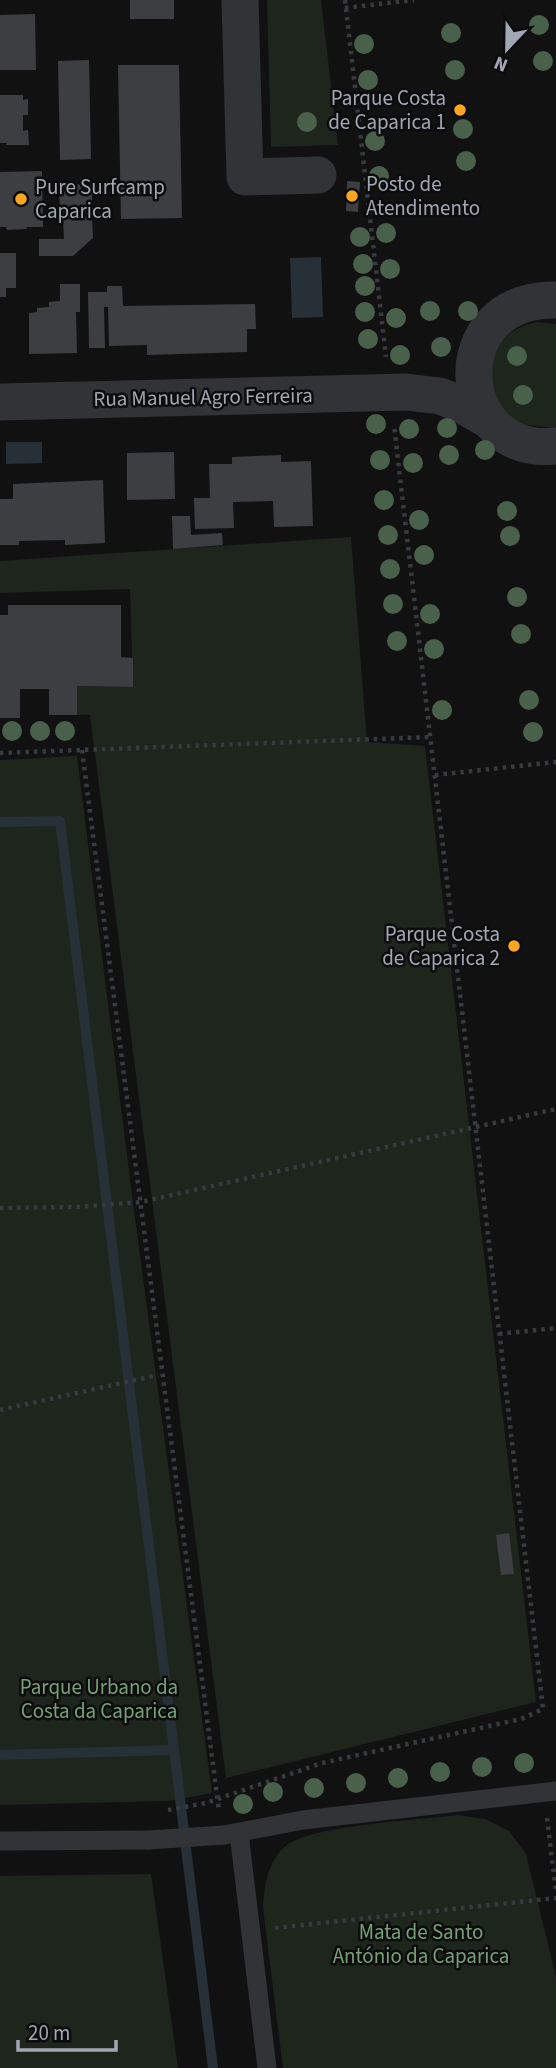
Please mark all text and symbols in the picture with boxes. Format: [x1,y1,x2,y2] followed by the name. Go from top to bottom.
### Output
[472,14,542,84] north arrow
[490,48,512,78] text: N
[328,83,446,137] place label: Parque Costa de Caparica 1
[452,102,468,118] marker: Parque Costa de Caparica 1
[366,169,480,223] place label: Posto de Atendimento
[35,172,165,226] place label: Pure Surfcamp Caparica
[344,188,360,204] marker: Posto de Atendimento
[13,191,29,207] marker: Pure Surfcamp Caparica
[93,380,313,414] street label: Rua Manuel Agro Ferreira
[382,919,500,973] place label: Parque Costa de Caparica 2
[506,938,522,954] marker: Parque Costa de Caparica 2
[20,1672,178,1726] park label: Parque Urbano da Costa da Caparica
[333,1917,509,1971] park label: Mata de Santo António da Caparica
[18,2008,116,2052] scale bar
[28,2018,70,2048] text: 20 m

